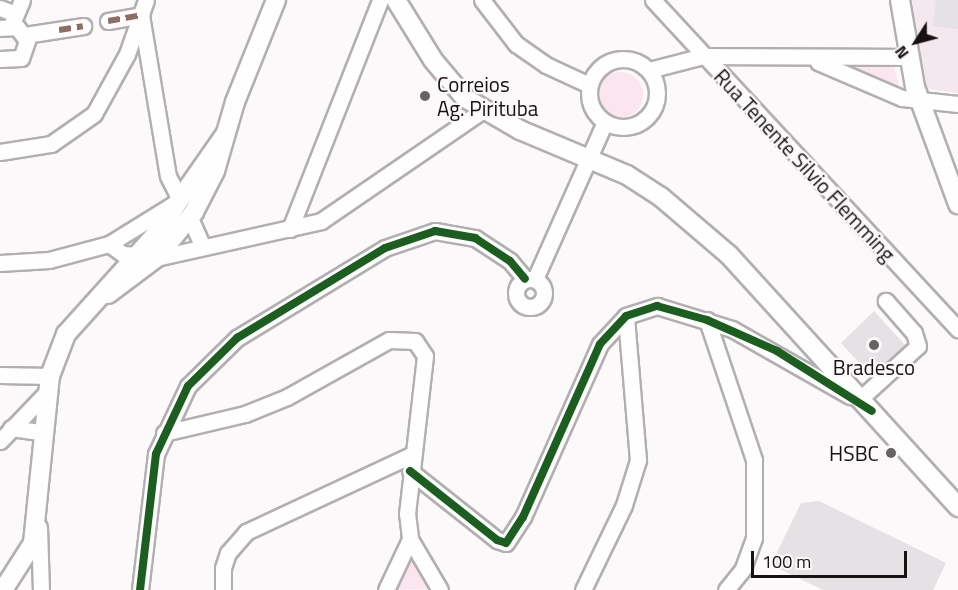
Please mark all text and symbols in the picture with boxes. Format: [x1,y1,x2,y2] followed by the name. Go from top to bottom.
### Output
[886,12,946,72] north arrow
[888,41,914,64] text: N
[709,63,901,267] street label: Rua Tenente Silvio Flemming
[437,71,538,121] place label: Correios Ag. Pirituba
[418,89,432,103] marker: Correios Ag. Pirituba
[867,338,881,352] marker: Bradesco
[833,354,915,380] place label: Bradesco
[829,440,879,466] place label: HSBC
[884,446,898,460] marker: HSBC
[754,539,910,577] scale bar
[762,548,811,575] text: 100 m

